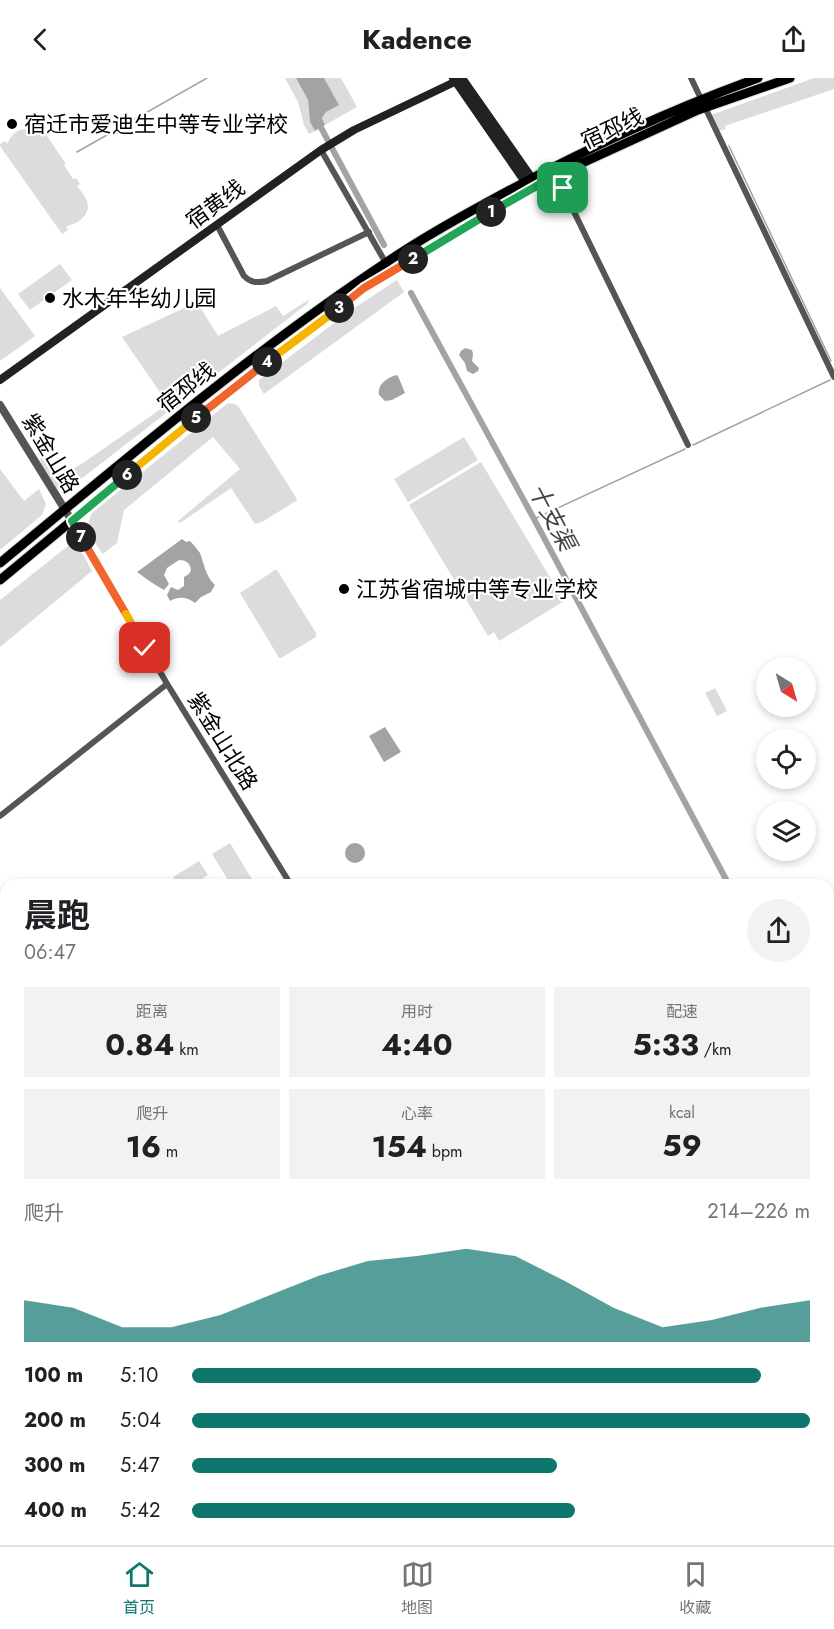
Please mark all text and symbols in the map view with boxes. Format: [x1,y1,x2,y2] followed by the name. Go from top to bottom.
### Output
[362,20,472,59] text: Kadence
[24,23,57,56] icon: back
[777,23,810,56] icon: share
[575,100,649,156] street label: 宿邳线
[24,108,288,140] place label: 宿迁市爱迪生中等专业学校
[5,117,19,131] marker: 宿迁市爱迪生中等专业学校
[537,162,588,213] pin
[546,171,579,204] icon: arrive
[179,172,251,236] street label: 宿黄线
[476,197,506,227] pin: 1
[487,200,495,223] text: 1
[398,244,428,274] pin: 2
[408,247,418,270] text: 2
[62,282,216,314] place label: 水木年华幼儿园
[43,291,57,305] marker: 水木年华幼儿园
[324,293,354,323] pin: 3
[334,296,344,319] text: 3
[252,347,282,377] pin: 4
[261,350,273,373] text: 4
[150,354,222,420] street label: 宿邳线
[181,403,211,433] pin: 5
[191,406,201,429] text: 5
[15,407,87,499] street label: 紫金山路
[112,460,142,490] pin: 6
[122,463,132,486] text: 6
[520,477,586,559] water label: 十支渠
[66,522,96,552] pin: 7
[76,525,86,548] text: 7
[356,573,598,605] place label: 江苏省宿城中等专业学校
[337,582,351,596] marker: 江苏省宿城中等专业学校
[119,622,170,673] pin
[128,631,161,664] icon: check
[756,657,816,717] north arrow
[756,657,816,861] map controls
[180,686,266,796] street label: 紫金山北路
[756,729,816,789] button: locate
[756,801,816,861] button: layers
[24,892,90,939] text: 晨跑
[747,899,810,962] button: share
[24,938,76,967] text: 06:47
[136,1000,168,1023] text: 距离
[401,1000,433,1023] text: 用时
[666,1000,698,1023] text: 配速
[105,1023,174,1066] text: 0.84
[381,1023,453,1066] text: 4:40
[633,1023,699,1066] text: 5:33
[174,1038,199,1061] text: km
[699,1038,731,1061] text: /km
[669,1101,695,1124] text: kcal
[136,1102,168,1125] text: 爬升
[401,1102,433,1125] text: 心率
[662,1124,702,1167] text: 59
[126,1125,161,1168] text: 16
[371,1125,427,1168] text: 154
[161,1140,178,1163] text: m
[427,1140,463,1163] text: bpm
[707,1197,810,1226] text: 214–226 m
[24,1199,64,1228] text: 爬升
[24,1361,83,1390] text: 100 m
[120,1361,158,1390] text: 5:10
[24,1406,86,1435] text: 200 m
[120,1406,161,1435] text: 5:04
[24,1451,85,1480] text: 300 m
[120,1451,159,1480] text: 5:47
[24,1496,87,1525] text: 400 m
[120,1496,160,1525] text: 5:42
[123,1558,156,1619] tab: 首页
[401,1558,434,1619] tab: 地图
[679,1558,712,1619] tab: 收藏

